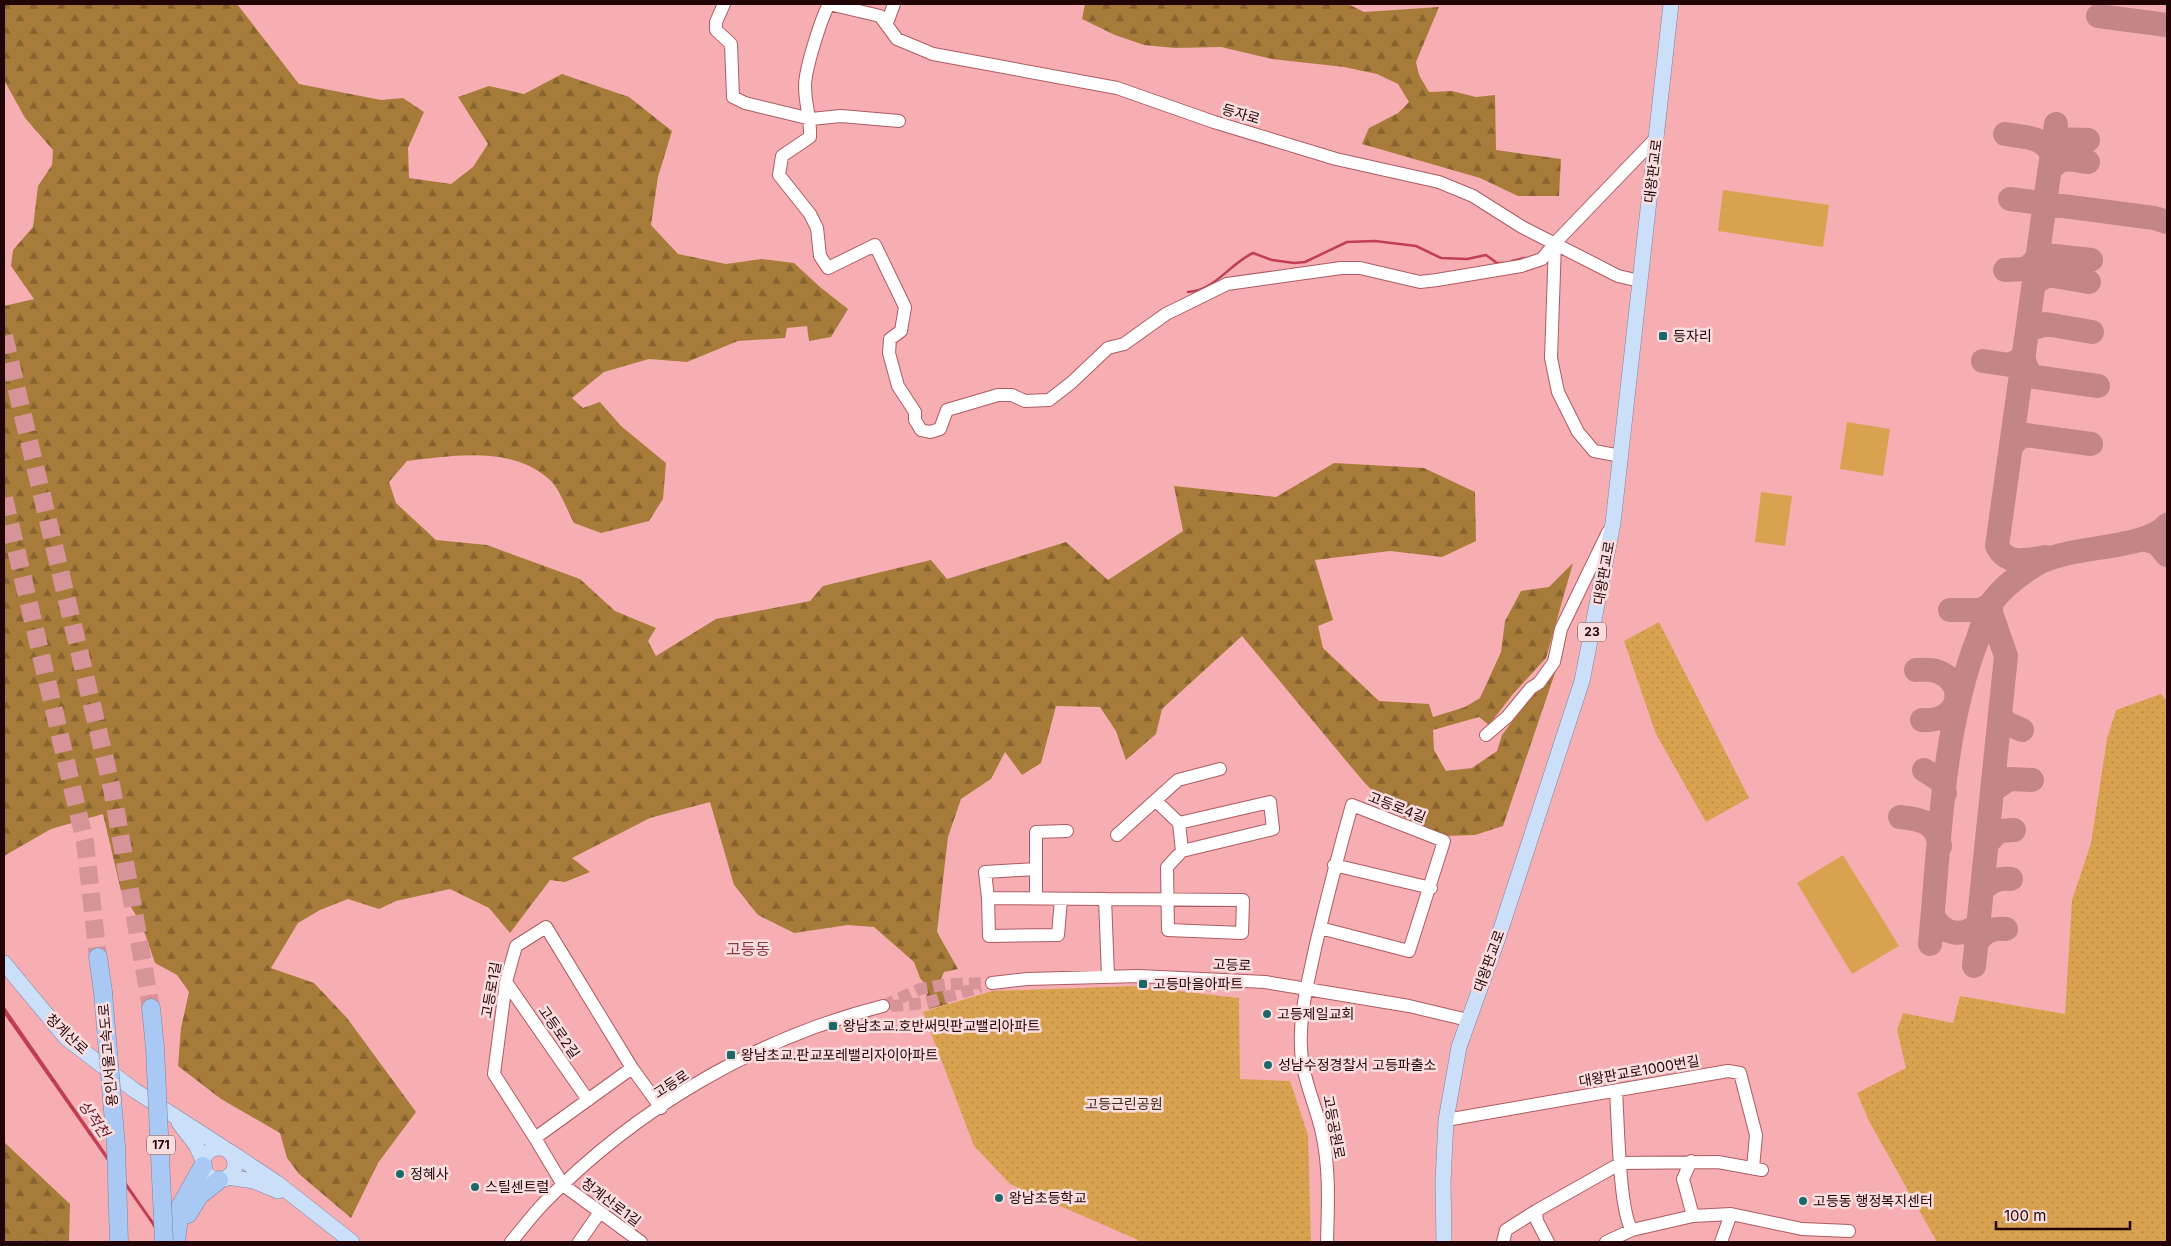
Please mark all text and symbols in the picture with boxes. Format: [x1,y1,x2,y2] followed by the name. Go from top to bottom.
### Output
[1220,100,1262,127] street label: 등자로
[1640,138,1665,204] street label: 대왕판교로
[1673,327,1712,344] place label: 등자리
[1657,330,1669,342] marker: 등자리
[1590,540,1617,606] street label: 대왕판교로
[1578,622,1606,642] road number: 23
[1366,788,1429,825] street label: 고등로4길
[1470,928,1508,994] street label: 대왕판교로
[726,939,770,959] district label: 고등동
[1212,955,1252,974] street label: 고등로
[477,960,504,1020] street label: 고등로1길
[1153,975,1243,992] place label: 고등마을아파트
[1137,978,1149,990] marker: 고등마을아파트
[535,1002,584,1061] street label: 고등로2길
[95,1003,120,1107] street label: 용인서울고속도로
[1277,1005,1354,1022] place label: 고등제일교회
[1261,1008,1273,1020] marker: 고등제일교회
[43,1010,92,1057] street label: 청계산로
[843,1017,1040,1034] place label: 왕남초교.호반써밋판교밸리아파트
[827,1020,839,1032] marker: 왕남초교.호반써밋판교밸리아파트
[741,1046,938,1063] place label: 왕남초교.판교포레밸리자이아파트
[725,1049,737,1061] marker: 왕남초교.판교포레밸리자이아파트
[1577,1052,1701,1090] street label: 대왕판교로1000번길
[1278,1056,1437,1073] place label: 성남수정경찰서 고등파출소
[1262,1059,1274,1071] marker: 성남수정경찰서 고등파출소
[650,1066,692,1101] street label: 고등로
[1320,1094,1349,1160] street label: 고등공원로
[1085,1095,1163,1112] park label: 고등근린공원
[75,1096,115,1143] water label: 상적천
[147,1136,175,1154] road number: 171
[410,1165,449,1182] place label: 정혜사
[394,1168,406,1180] marker: 정혜사
[578,1174,644,1229] street label: 청계산로1길
[485,1178,549,1195] place label: 스틸센트럴
[469,1181,481,1193] marker: 스틸센트럴
[1009,1189,1086,1206] place label: 왕남초등학교
[993,1192,1005,1204] marker: 왕남초등학교
[1813,1192,1933,1209] place label: 고등동 행정복지센터
[1797,1195,1809,1207] marker: 고등동 행정복지센터
[1996,1198,2130,1230] scale bar
[2004,1206,2046,1225] text: 100 m

